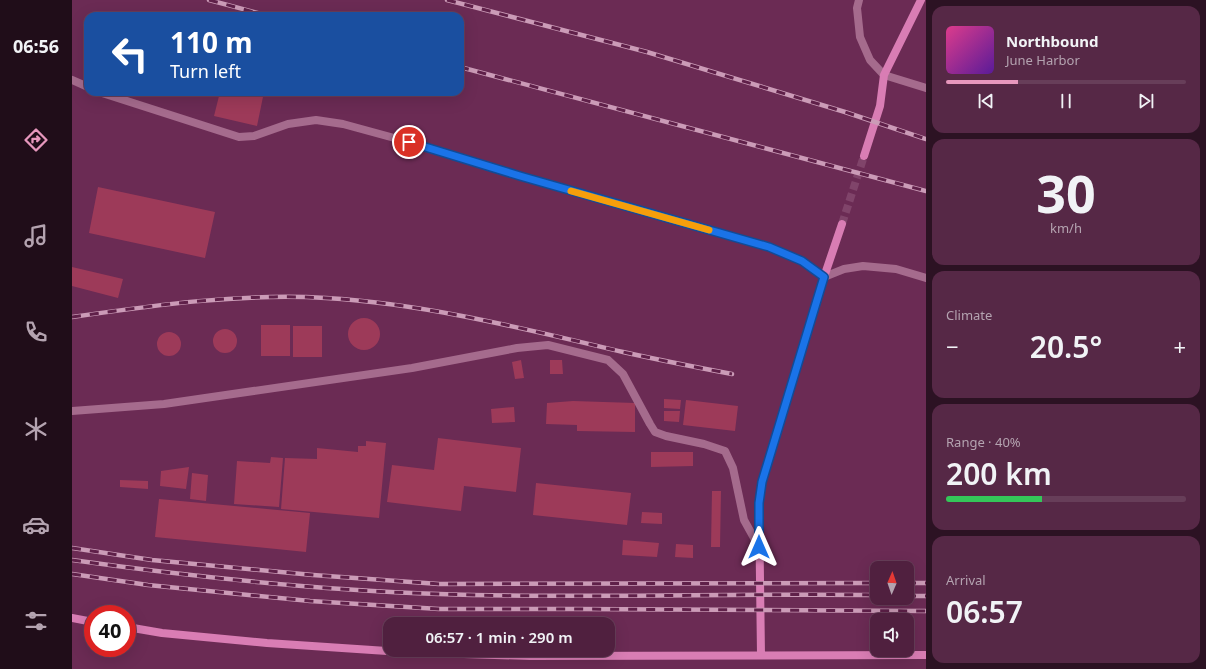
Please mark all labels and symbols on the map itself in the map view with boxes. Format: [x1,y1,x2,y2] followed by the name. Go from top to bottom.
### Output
[392,125,426,159] pin
[738,526,780,568] position arrow
[870,561,914,605] north arrow
[84,605,136,657] speed limit sign: 40

